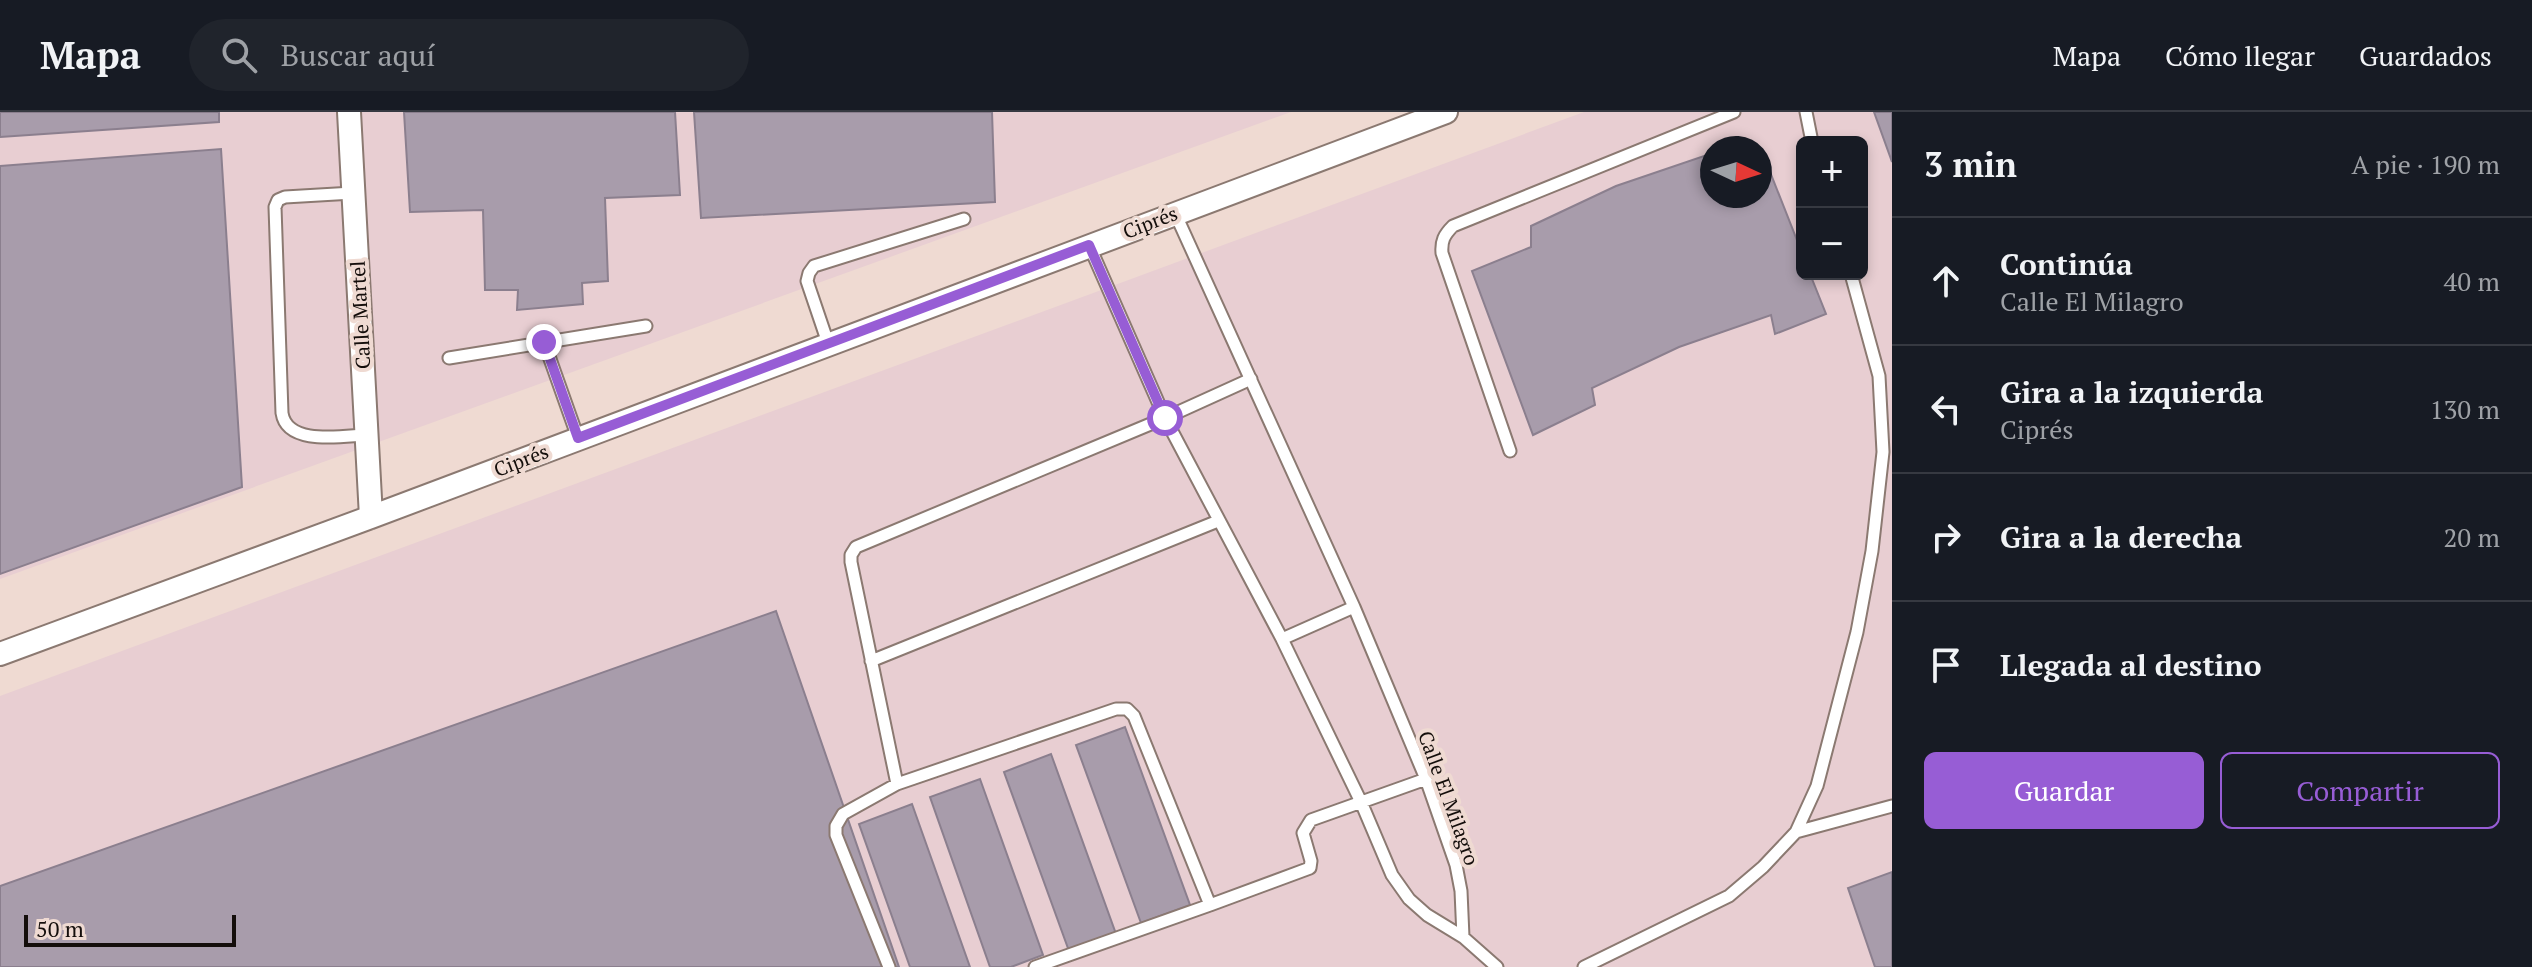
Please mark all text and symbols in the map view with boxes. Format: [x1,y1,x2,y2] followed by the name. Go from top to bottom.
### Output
[189,19,749,91] search box
[40,30,141,80] text: Mapa
[217,33,261,77] icon: search
[281,35,435,75] text: Buscar aquí
[2053,37,2121,74] text: Mapa
[2165,37,2315,74] text: Cómo llegar
[2359,37,2492,74] text: Guardados
[1700,136,1772,208] north arrow
[1796,136,1868,280] map controls
[1796,136,1868,208] button: +
[1924,142,2017,187] text: 3 min
[2352,147,2500,181] text: A pie · 190 m
[1119,199,1181,245] street label: Ciprés
[1796,208,1868,280] button: −
[2000,244,2133,284] text: Continúa
[1924,259,1968,303] icon: ahead
[344,260,376,370] street label: Calle Martel
[2444,264,2500,298] text: 40 m
[2000,284,2184,318] text: Calle El Milagro
[526,324,562,360] route end
[2000,372,2264,412] text: Gira a la izquierda
[1924,387,1968,431] icon: left
[2430,392,2500,426] text: 130 m
[1147,400,1183,436] route start
[2000,412,2074,446] text: Ciprés
[490,437,552,483] street label: Ciprés
[1924,515,1968,559] icon: right
[2000,517,2242,557] text: Gira a la derecha
[2444,520,2500,554] text: 20 m
[1924,643,1968,687] icon: arrive
[2000,645,2261,685] text: Llegada al destino
[1412,727,1486,869] street label: Calle El Milagro
[1924,752,2204,829] button: Guardar
[2220,752,2500,829] button: Compartir
[24,911,236,947] scale bar
[36,914,84,943] text: 50 m

